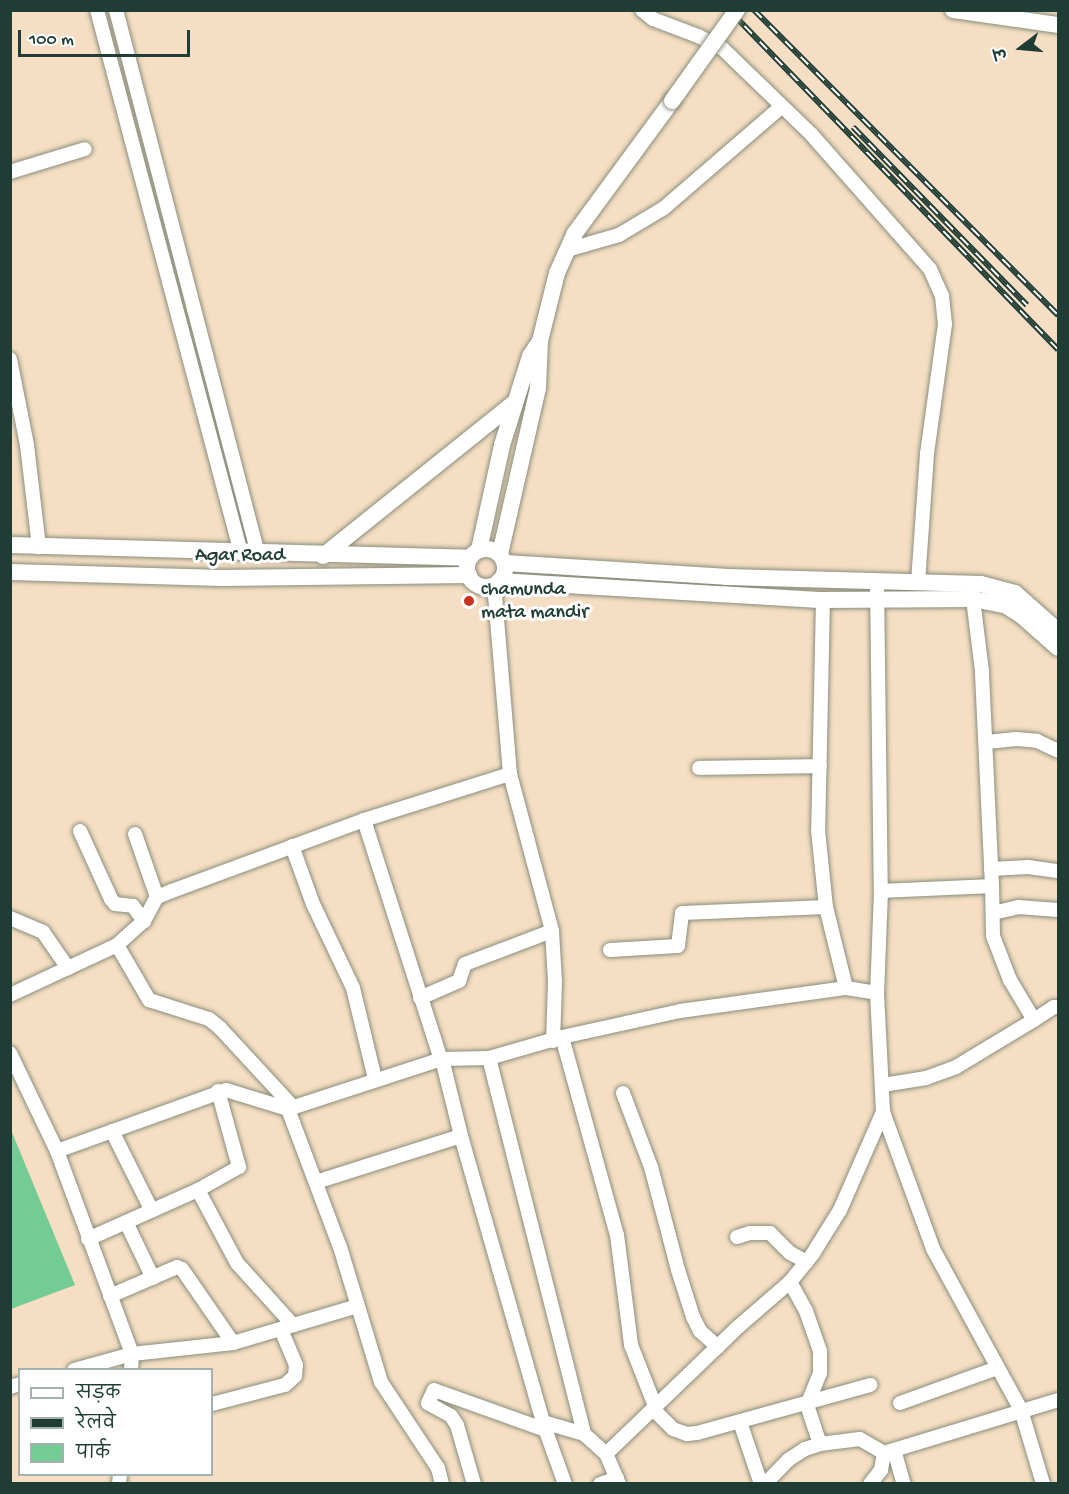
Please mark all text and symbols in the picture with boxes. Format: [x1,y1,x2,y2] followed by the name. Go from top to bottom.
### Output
[21,18,194,56] scale bar
[991,18,1051,78] north arrow
[29,30,74,51] text: 100 m
[993,45,1014,61] text: उ
[195,544,285,568] street label: Agar Road
[481,578,588,625] place label: chamunda mata mandir
[462,594,476,608] marker: chamunda mata mandir
[18,1368,213,1476] legend
[76,1384,120,1405] text: सड़क
[76,1414,116,1435] text: रेलवे
[76,1444,110,1465] text: पार्क

